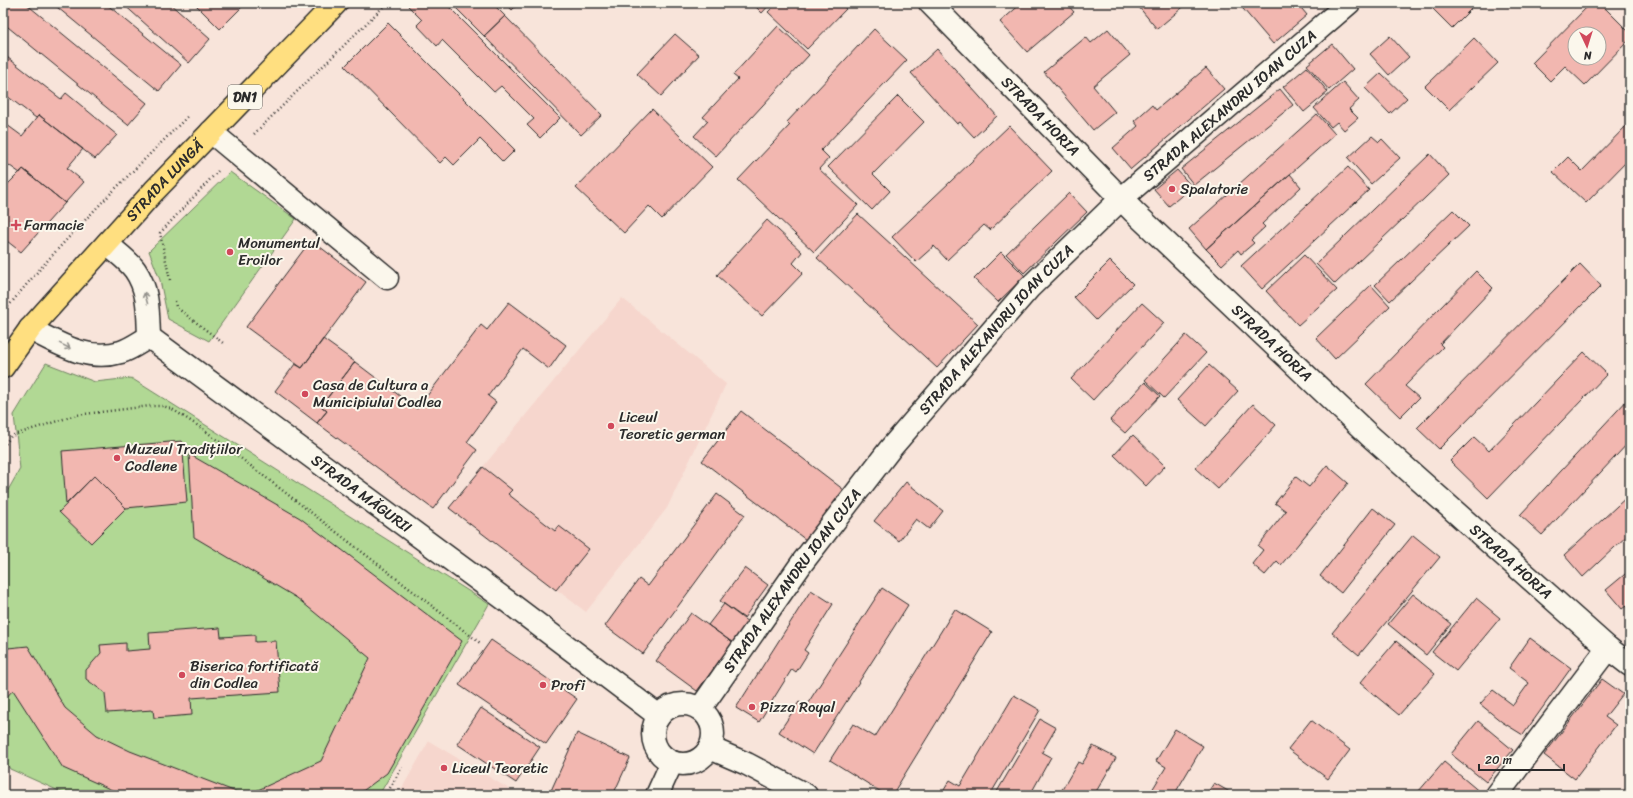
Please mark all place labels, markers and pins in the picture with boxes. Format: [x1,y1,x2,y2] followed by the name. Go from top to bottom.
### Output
[1180,176,1248,202] place label: Spalatorie
[1167,184,1177,194] marker: Spalatorie
[24,212,85,238] place label: Farmacie
[11,220,21,230] marker: Farmacie
[238,230,320,273] place label: Monumentul Eroilor
[225,247,235,257] marker: Monumentul Eroilor
[313,372,442,415] place label: Casa de Cultura a Municipiului Codlea
[300,389,310,399] marker: Casa de Cultura a Municipiului Codlea
[619,404,725,447] place label: Liceul Teoretic german
[606,421,616,431] marker: Liceul Teoretic german
[125,436,243,479] place label: Muzeul Tradițiilor Codlene
[112,453,122,463] marker: Muzeul Tradițiilor Codlene
[190,653,319,696] place label: Biserica fortificată din Codlea
[177,670,187,680] marker: Biserica fortificată din Codlea
[551,672,586,698] place label: Profi
[538,680,548,690] marker: Profi
[760,694,836,720] place label: Pizza Royal
[747,702,757,712] marker: Pizza Royal
[452,755,548,781] place label: Liceul Teoretic
[439,763,449,773] marker: Liceul Teoretic

